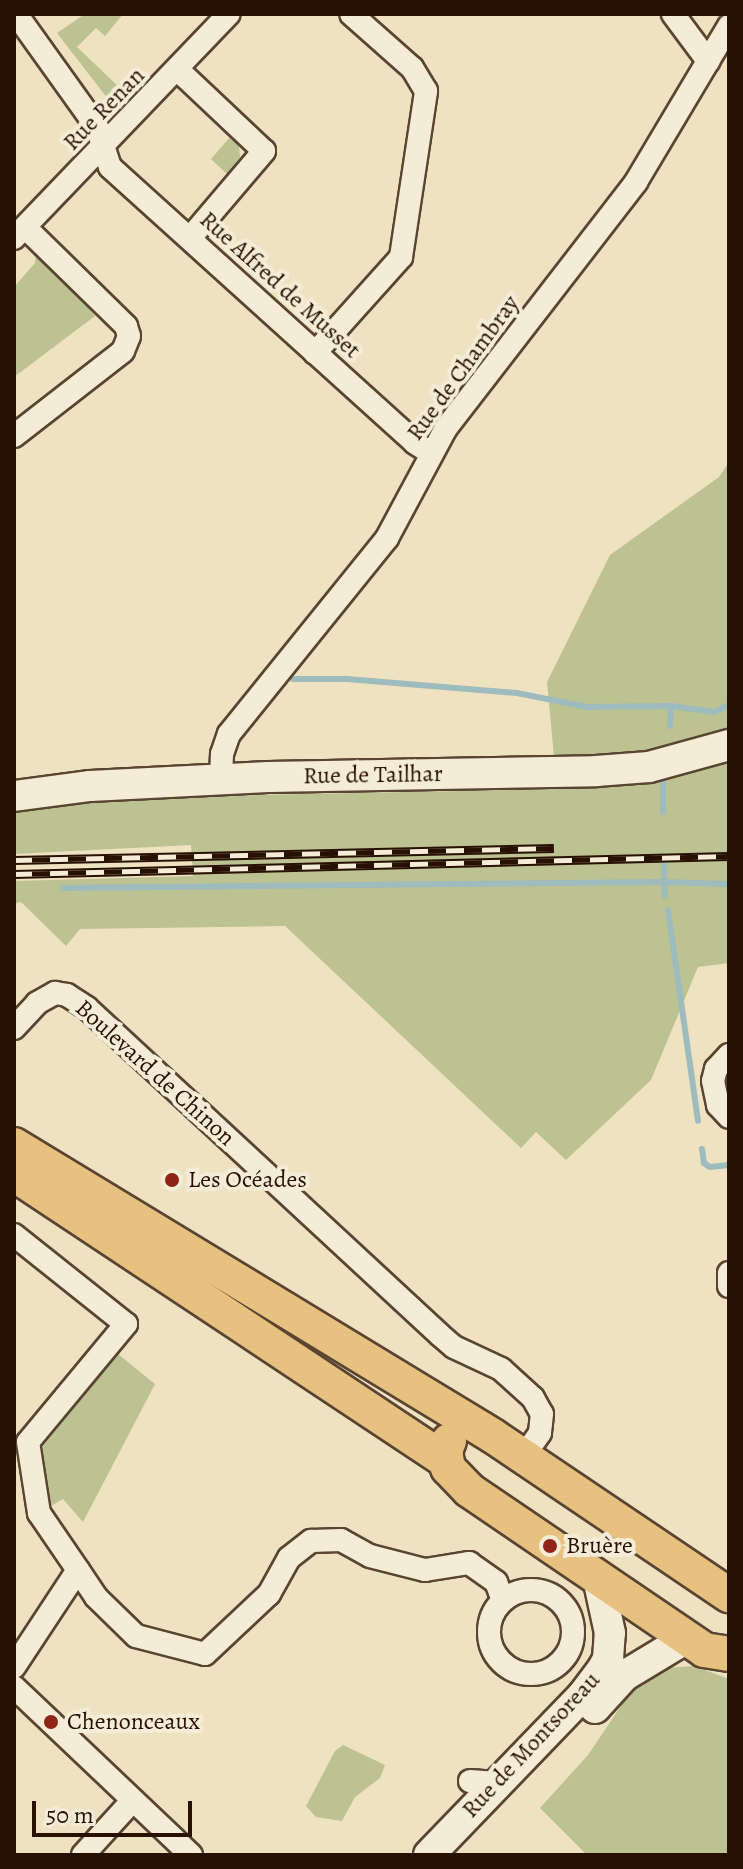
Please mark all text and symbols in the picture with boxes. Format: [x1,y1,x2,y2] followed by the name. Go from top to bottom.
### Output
[57,61,151,157] street label: Rue Renan
[194,205,366,365] street label: Rue Alfred de Musset
[401,290,525,446] street label: Rue de Chambray
[303,759,443,791] street label: Rue de Tailhar
[69,994,241,1152] street label: Boulevard de Chinon
[188,1166,307,1194] place label: Les Océades
[163,1171,181,1189] marker: Les Océades
[566,1532,633,1560] place label: Bruère
[541,1537,559,1555] marker: Bruère
[456,1666,606,1824] street label: Rue de Montsoreau
[67,1708,200,1736] place label: Chenonceaux
[42,1713,60,1731] marker: Chenonceaux
[36,1785,196,1835] scale bar
[46,1799,94,1831] text: 50 m

